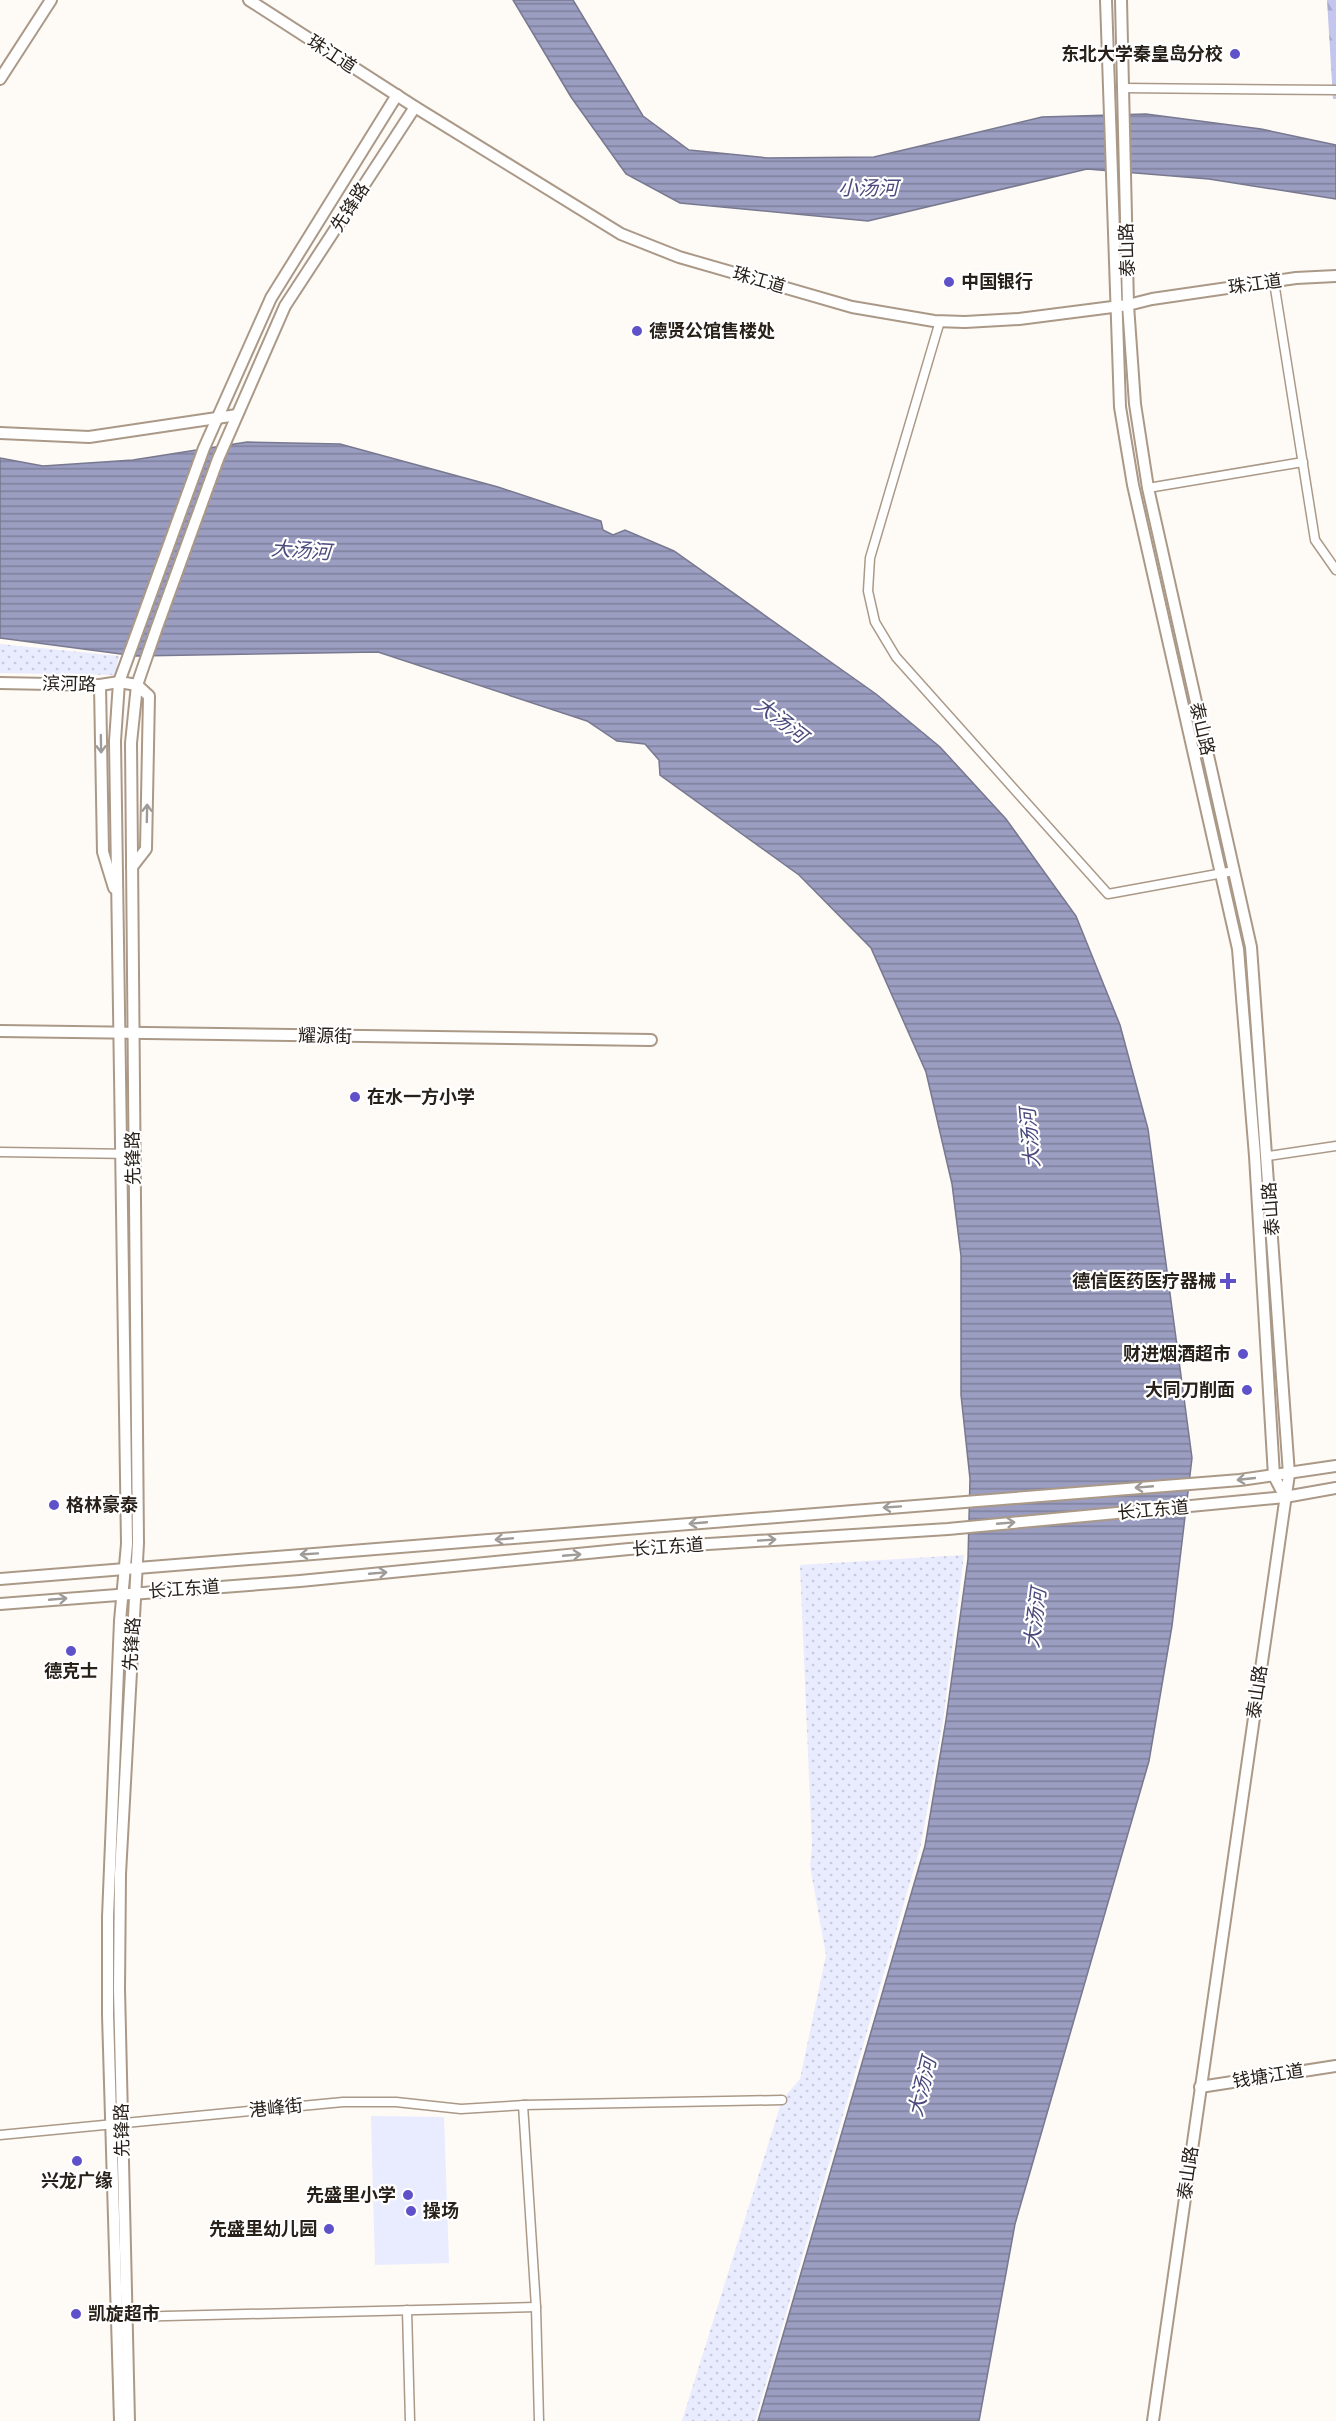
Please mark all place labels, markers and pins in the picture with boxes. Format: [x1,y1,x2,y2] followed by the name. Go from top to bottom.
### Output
[1061,43,1223,65] place label: 东北大学秦皇岛分校
[1228,47,1242,61] marker: 东北大学秦皇岛分校
[961,271,1033,293] place label: 中国银行
[942,275,956,289] marker: 中国银行
[649,320,775,342] place label: 德贤公馆售楼处
[630,324,644,338] marker: 德贤公馆售楼处
[367,1086,475,1108] place label: 在水一方小学
[348,1090,362,1104] marker: 在水一方小学
[1072,1270,1216,1292] place label: 德信医药医疗器械
[1221,1274,1235,1288] marker: 德信医药医疗器械
[1123,1343,1231,1365] place label: 财进烟酒超市
[1236,1347,1250,1361] marker: 财进烟酒超市
[1145,1379,1235,1401] place label: 大同刀削面
[1240,1383,1254,1397] marker: 大同刀削面
[66,1494,138,1516] place label: 格林豪泰
[47,1498,61,1512] marker: 格林豪泰
[64,1644,78,1658] marker: 德克士
[44,1660,98,1682] place label: 德克士
[70,2154,84,2168] marker: 兴龙广缘
[41,2170,113,2192] place label: 兴龙广缘
[306,2184,396,2206] place label: 先盛里小学
[401,2188,415,2202] marker: 先盛里小学
[423,2200,459,2222] place label: 操场
[404,2204,418,2218] marker: 操场
[209,2218,317,2240] place label: 先盛里幼儿园
[322,2222,336,2236] marker: 先盛里幼儿园
[88,2303,160,2325] place label: 凯旋超市
[69,2307,83,2321] marker: 凯旋超市

